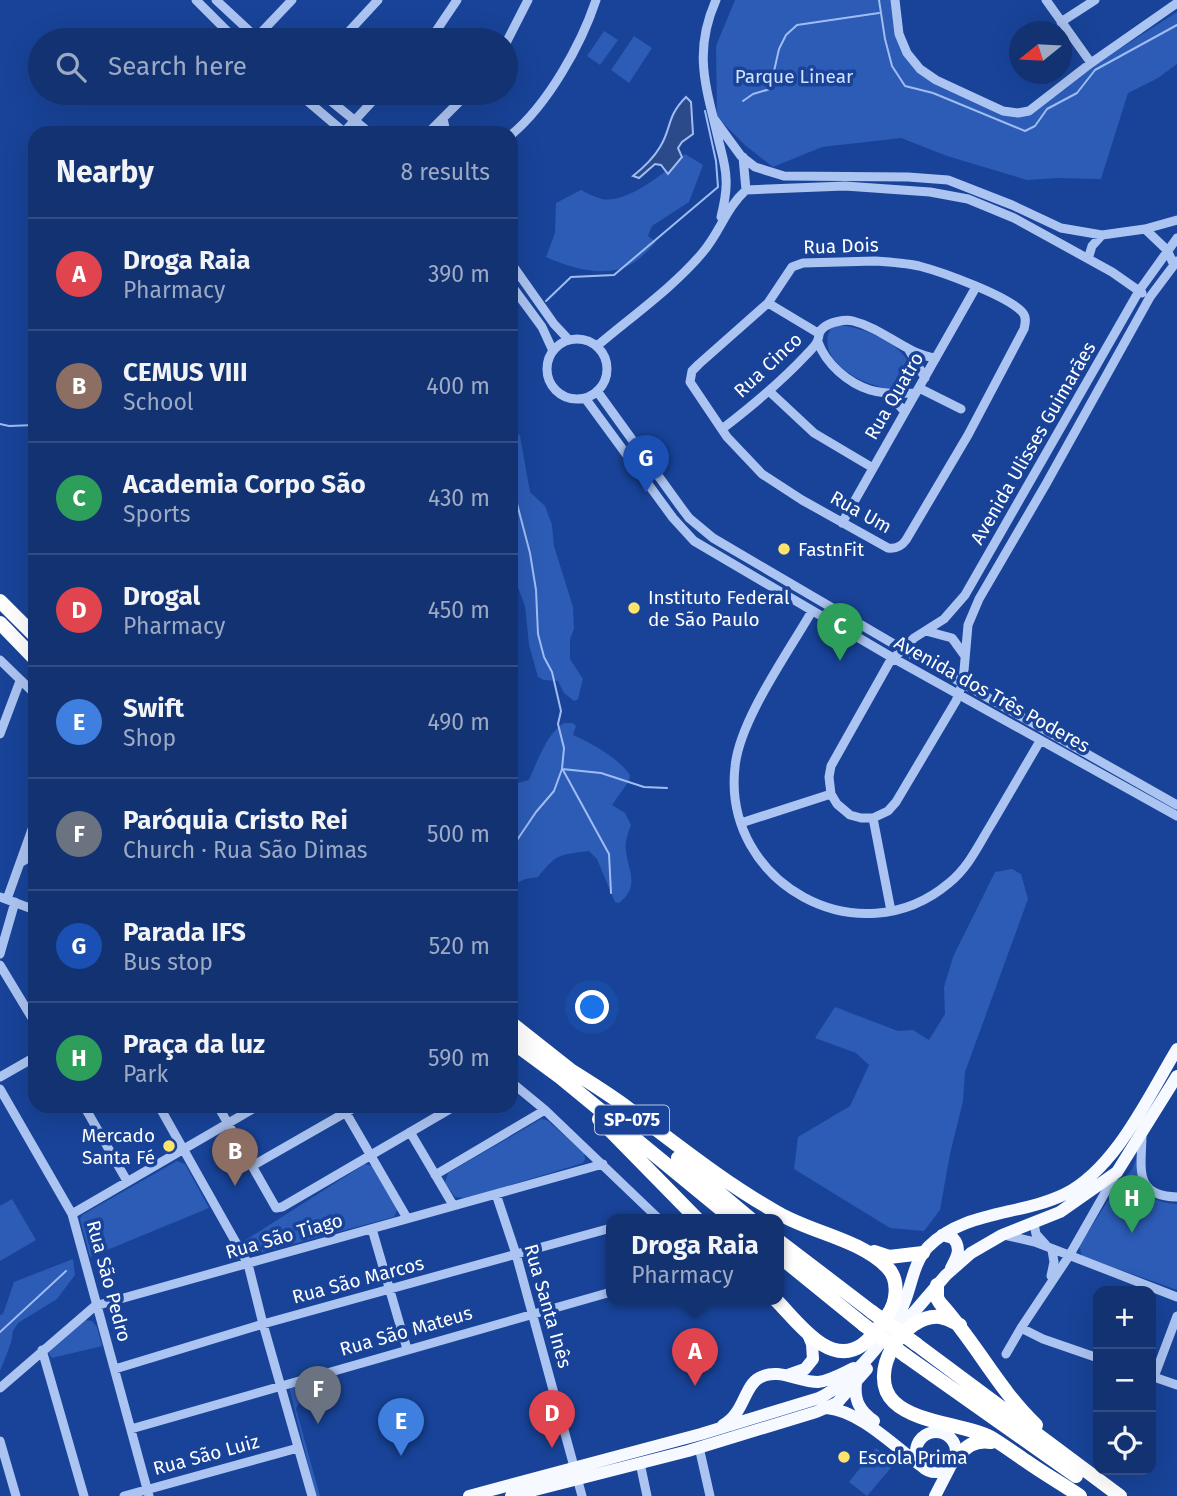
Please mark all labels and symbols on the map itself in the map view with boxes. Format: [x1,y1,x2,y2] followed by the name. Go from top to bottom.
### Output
[1009,21,1072,84] north arrow
[735,65,854,88] park label: Parque Linear
[803,233,879,259] street label: Rua Dois
[729,328,807,402] street label: Rua Cinco
[965,337,1101,548] street label: Avenida Ulisses Guimarães
[860,348,928,444] street label: Rua Quatro
[623,435,669,493] pin: G
[826,486,896,538] street label: Rua Um
[798,538,864,561] place label: FastnFit
[776,541,792,557] marker: FastnFit
[648,586,790,631] place label: Instituto Federal de São Paulo
[626,600,642,616] marker: Instituto Federal de São Paulo
[817,603,863,661] pin: C
[890,631,1094,757] street label: Avenida dos Três Poderes
[575,990,609,1024] your location
[595,1106,669,1134] road number: SP-075
[81,1124,155,1169] place label: Mercado Santa Fé
[212,1128,258,1186] pin: B
[161,1138,177,1154] marker: Mercado Santa Fé
[1109,1175,1155,1233] pin: H
[223,1208,345,1264] street label: Rua São Tiago
[82,1218,136,1344] street label: Rua São Pedro
[519,1241,577,1371] street label: Rua Santa Inês
[290,1251,426,1309] street label: Rua São Marcos
[337,1301,475,1361] street label: Rua São Mateus
[672,1328,718,1386] pin: A
[295,1366,341,1424] pin: F
[529,1390,575,1448] pin: D
[378,1398,424,1456] pin: E
[151,1430,261,1480] street label: Rua São Luiz
[858,1446,968,1469] place label: Escola Prima
[836,1449,852,1465] marker: Escola Prima

